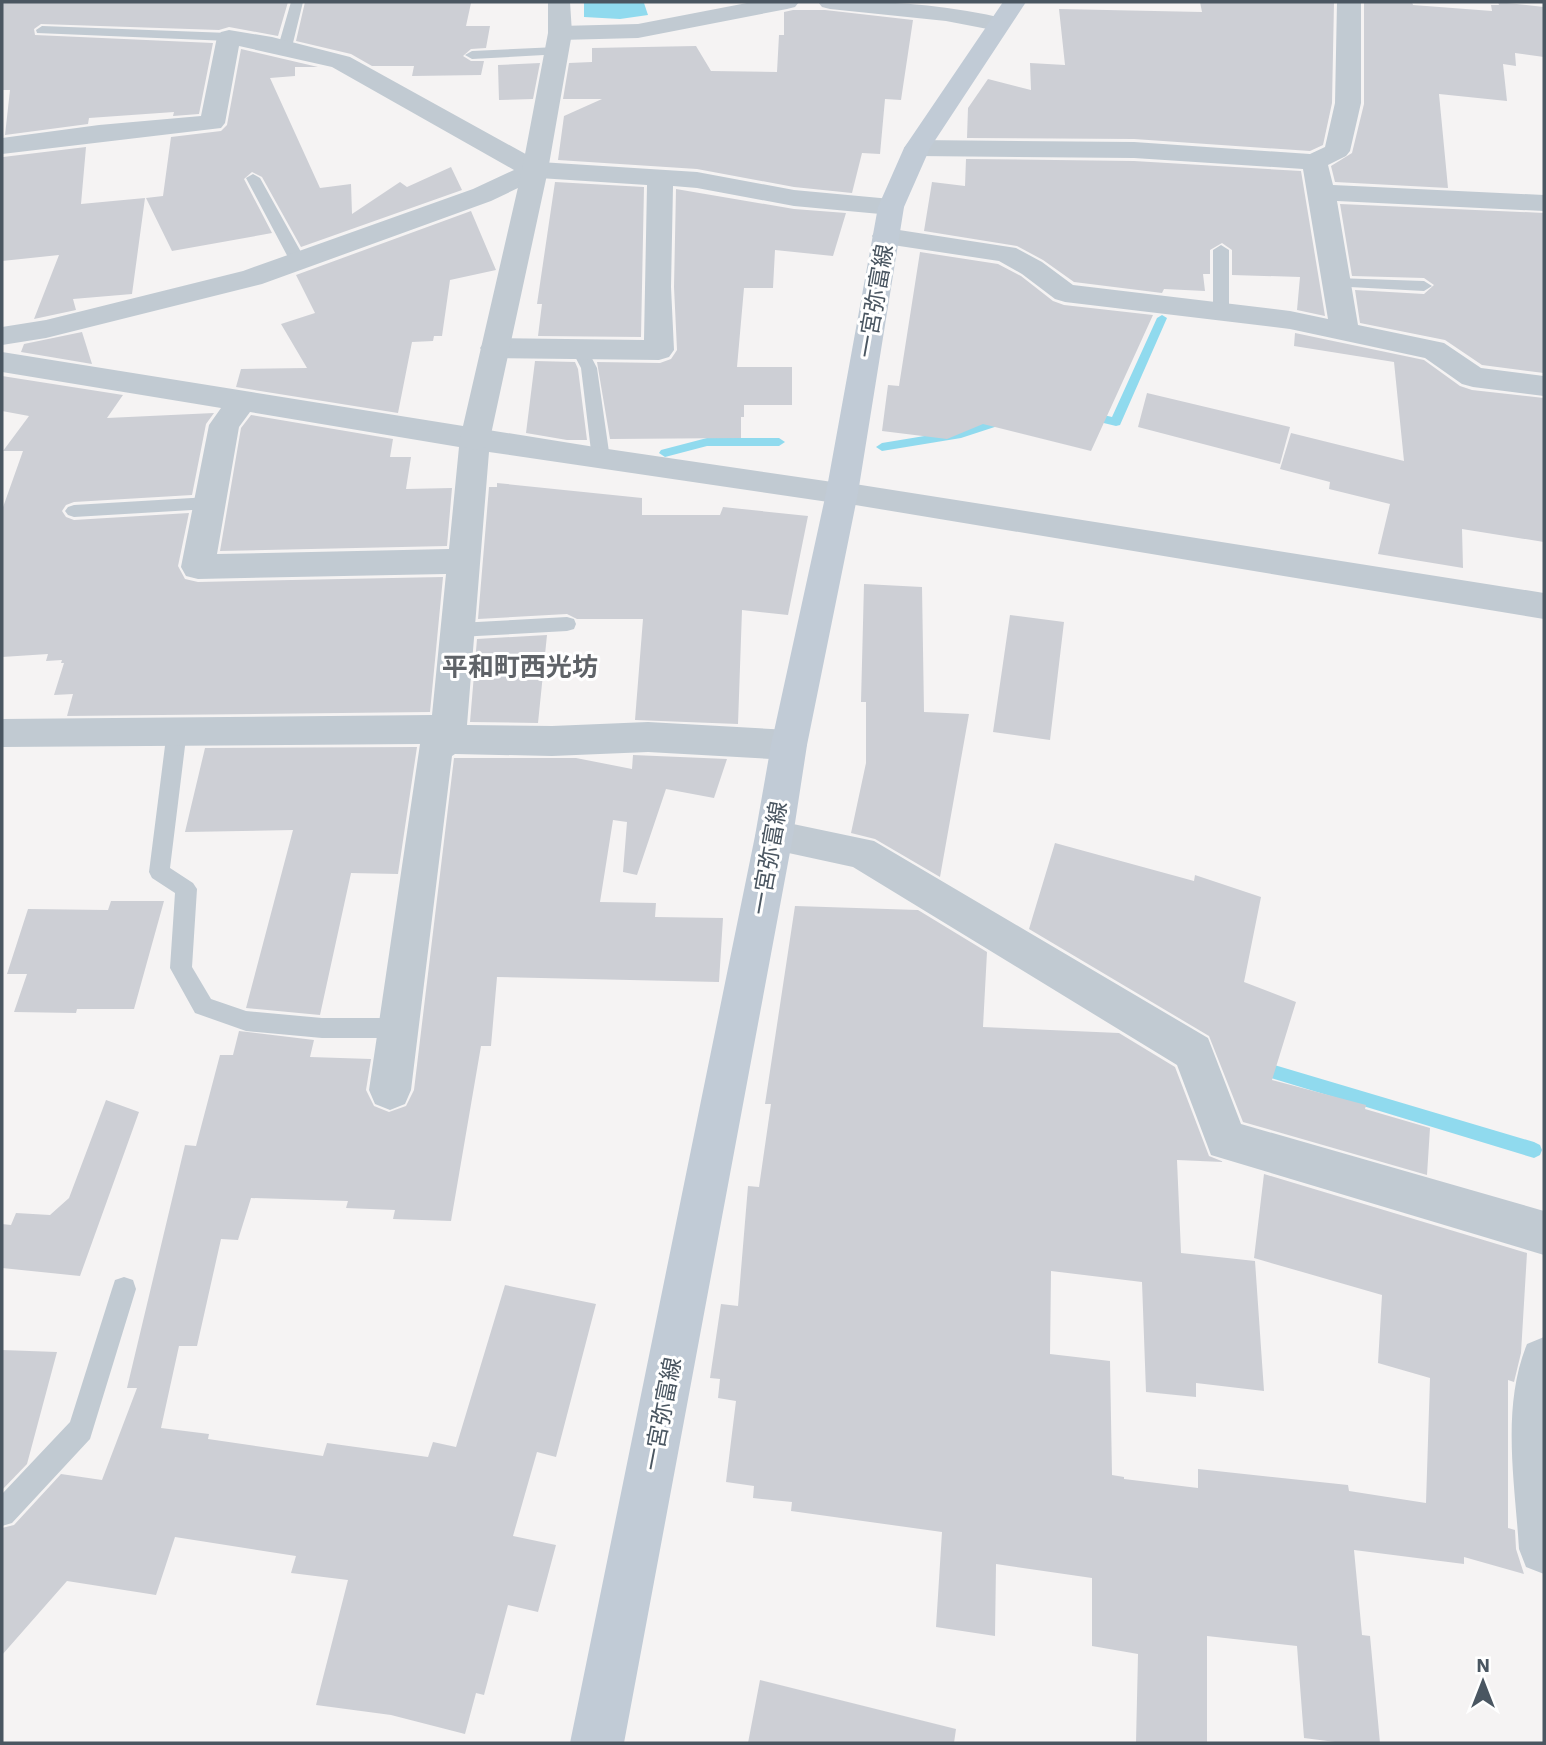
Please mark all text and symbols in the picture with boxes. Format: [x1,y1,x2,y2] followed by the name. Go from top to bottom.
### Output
[849,242,899,360] street label: 一宮弥富線
[442,649,598,683] district label: 平和町西光坊
[743,799,793,917] street label: 一宮弥富線
[635,1355,687,1473] street label: 一宮弥富線
[1448,1647,1518,1717] north arrow
[1476,1653,1490,1677] text: N

